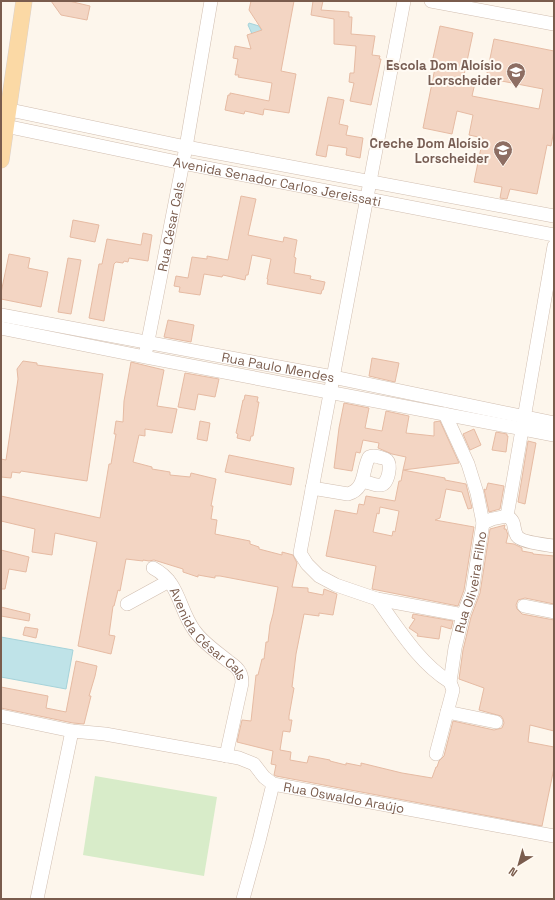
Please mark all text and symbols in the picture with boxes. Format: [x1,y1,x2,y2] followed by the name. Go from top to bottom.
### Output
[386,57,502,89] place label: Escola Dom Aloísio Lorscheider
[505,61,527,89] school or university icon: Escola Dom Aloísio Lorscheider
[370,135,489,167] place label: Creche Dom Aloísio Lorscheider
[492,139,514,167] school or university icon: Creche Dom Aloísio Lorscheider
[172,153,382,210] street label: Avenida Senador Carlos Jereissati
[154,180,188,273] street label: Rua César Cals
[220,348,336,386] street label: Rua Paulo Mendes
[451,530,491,635] street label: Rua Oliveira Filho
[166,585,250,682] street label: Avenida César Cals
[282,778,406,817] street label: Rua Oswaldo Araújo
[499,844,539,884] north arrow
[506,864,520,880] text: N

